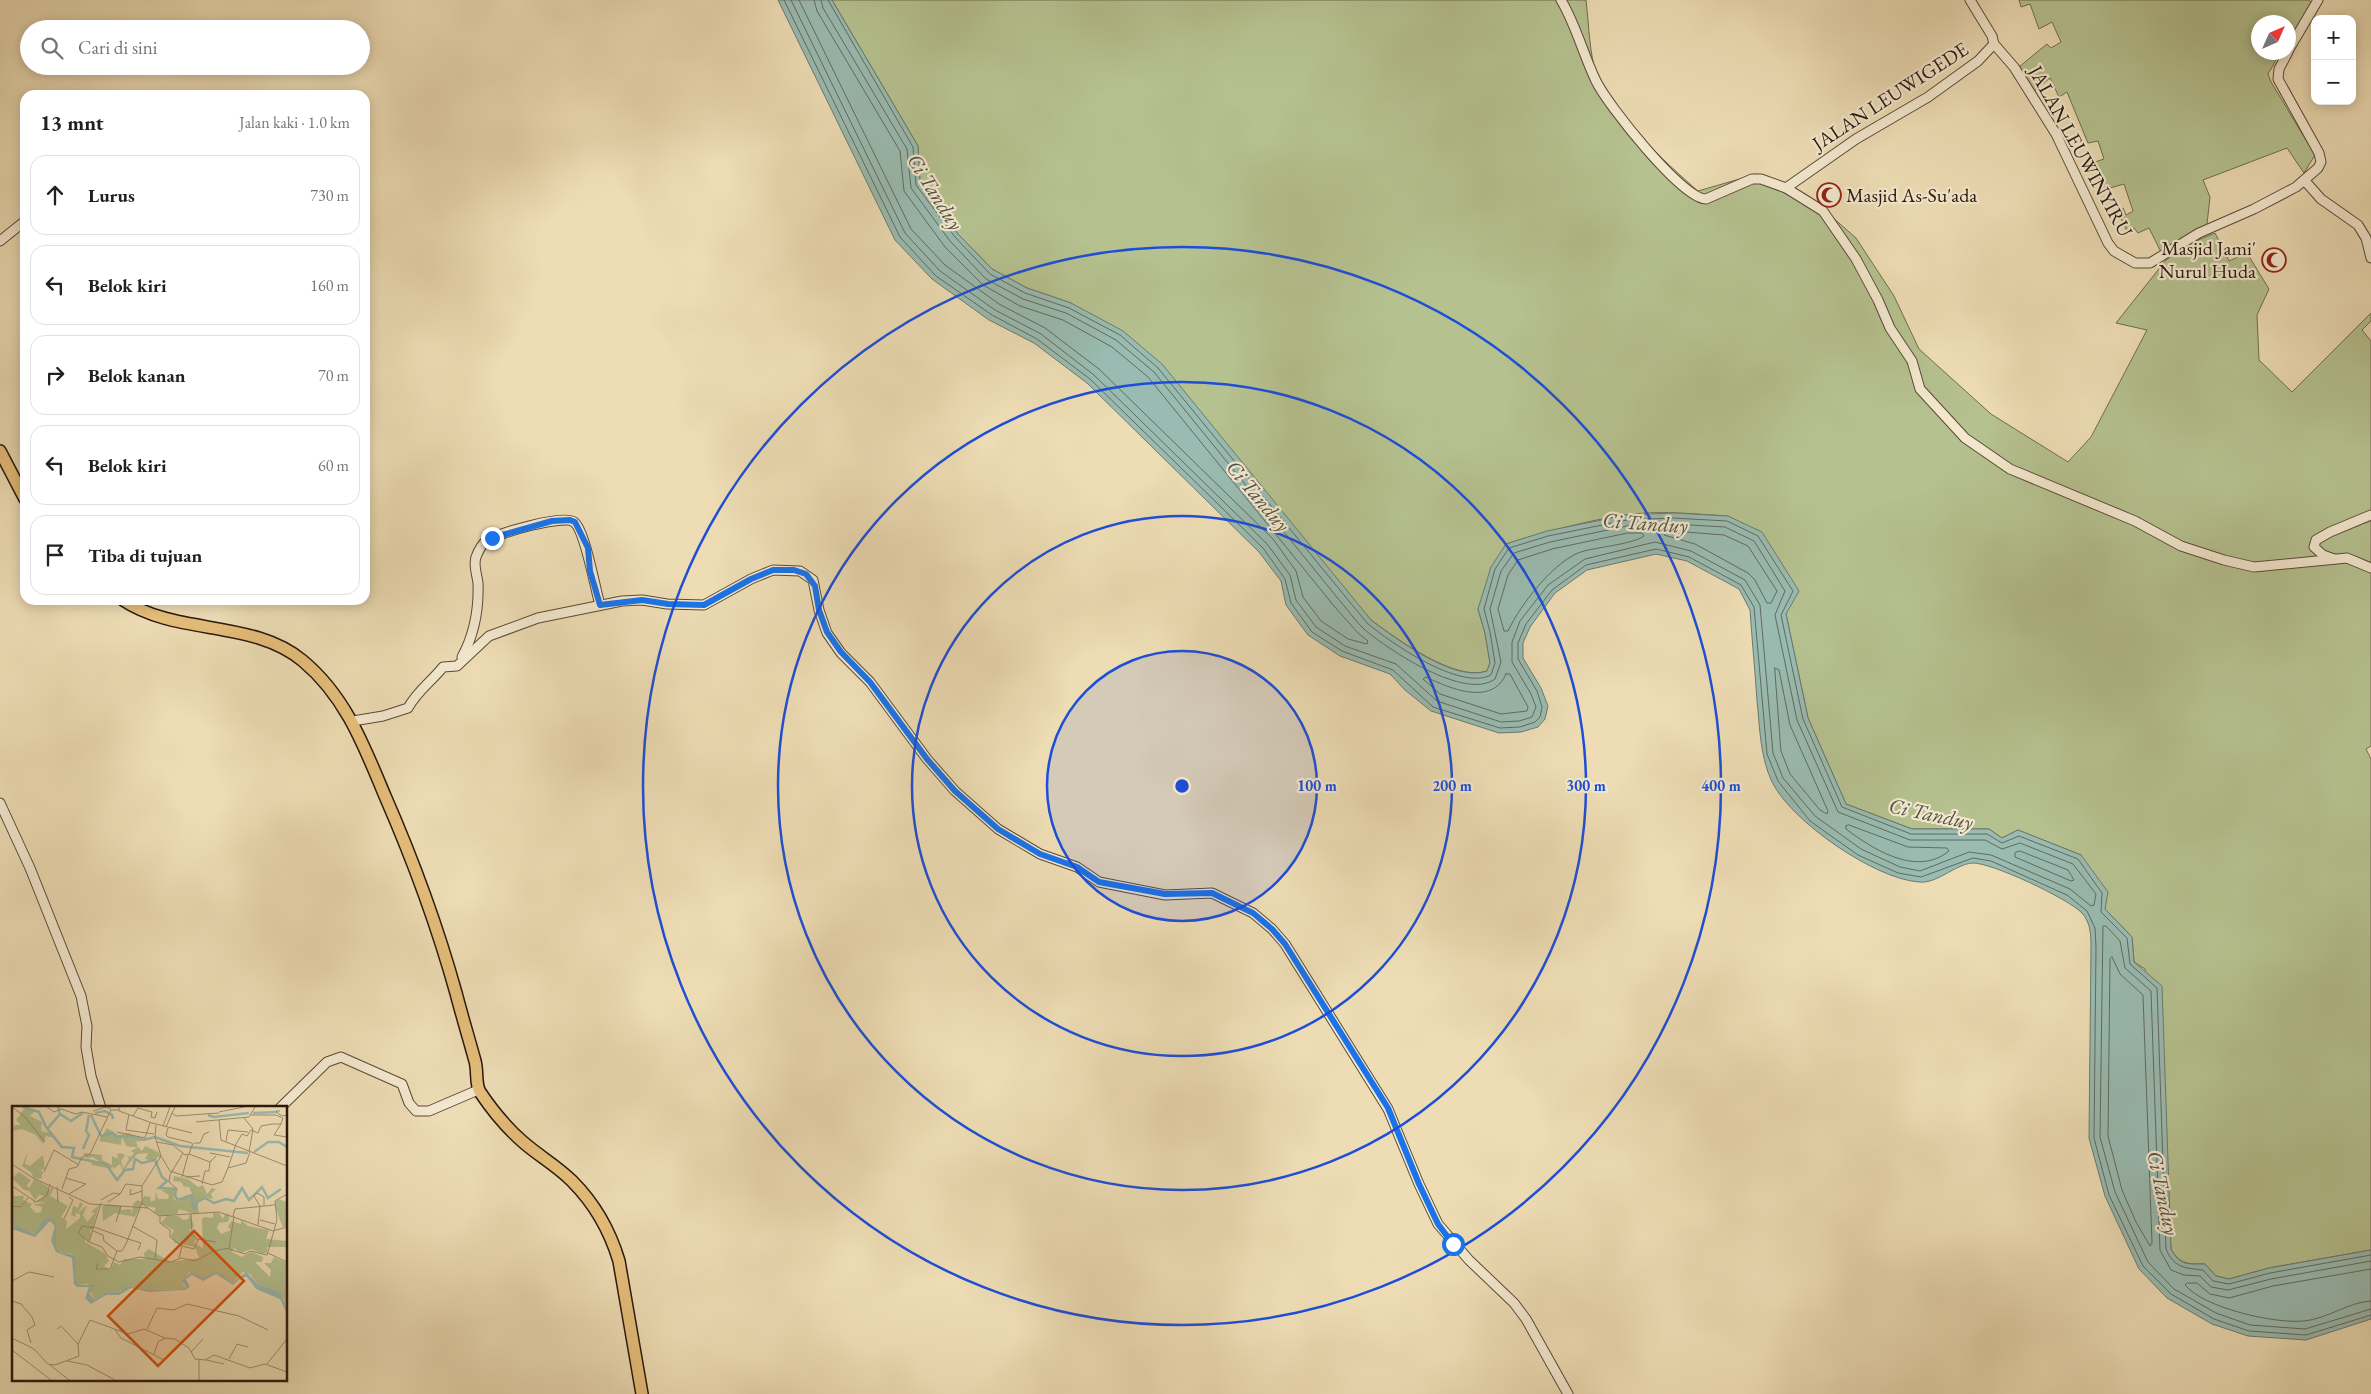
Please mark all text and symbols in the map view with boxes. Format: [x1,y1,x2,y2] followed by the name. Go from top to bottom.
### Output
[2251,15,2296,60] north arrow
[2311,15,2356,105] map controls
[2311,15,2356,60] button: +
[20,20,370,75] search box
[38,34,66,62] icon: search
[78,35,157,60] text: Cari di sini
[1805,36,1973,157] street label: JALAN LEUWIGEDE
[2022,59,2139,242] street label: JALAN LEUWINYIRU
[2311,60,2356,105] button: −
[40,109,104,136] text: 13 mnt
[239,112,350,133] text: Jalan kaki · 1.0 km
[901,148,970,236] water label: Ci Tanduy
[41,181,69,209] icon: ahead
[1816,182,1842,208] mosque icon: Masjid As-Su'ada
[1846,182,1977,208] place label: Masjid As-Su'ada
[88,183,135,208] text: Lurus
[310,185,349,206] text: 730 m
[2159,235,2256,284] place label: Masjid Jami' Nurul Huda
[2261,247,2287,273] mosque icon: Masjid Jami' Nurul Huda
[41,271,69,299] icon: left
[88,273,167,298] text: Belok kiri
[310,275,349,296] text: 160 m
[41,361,69,389] icon: right
[88,363,186,388] text: Belok kanan
[318,365,349,386] text: 70 m
[41,451,69,479] icon: left
[88,453,167,478] text: Belok kiri
[1221,454,1297,537] water label: Ci Tanduy
[318,455,349,476] text: 60 m
[1601,506,1689,539] water label: Ci Tanduy
[481,527,504,550] route end
[41,541,69,569] icon: arrive
[88,543,202,568] text: Tiba di tujuan
[1297,776,1337,795] text: 100 m
[1432,776,1472,795] text: 200 m
[1566,776,1606,795] text: 300 m
[1701,776,1741,795] text: 400 m
[1173,777,1191,795] centre of rings
[1886,791,1976,836] water label: Ci Tanduy
[12,1106,288,1382] inset map
[2141,1148,2186,1238] water label: Ci Tanduy
[1442,1233,1465,1256] route start

